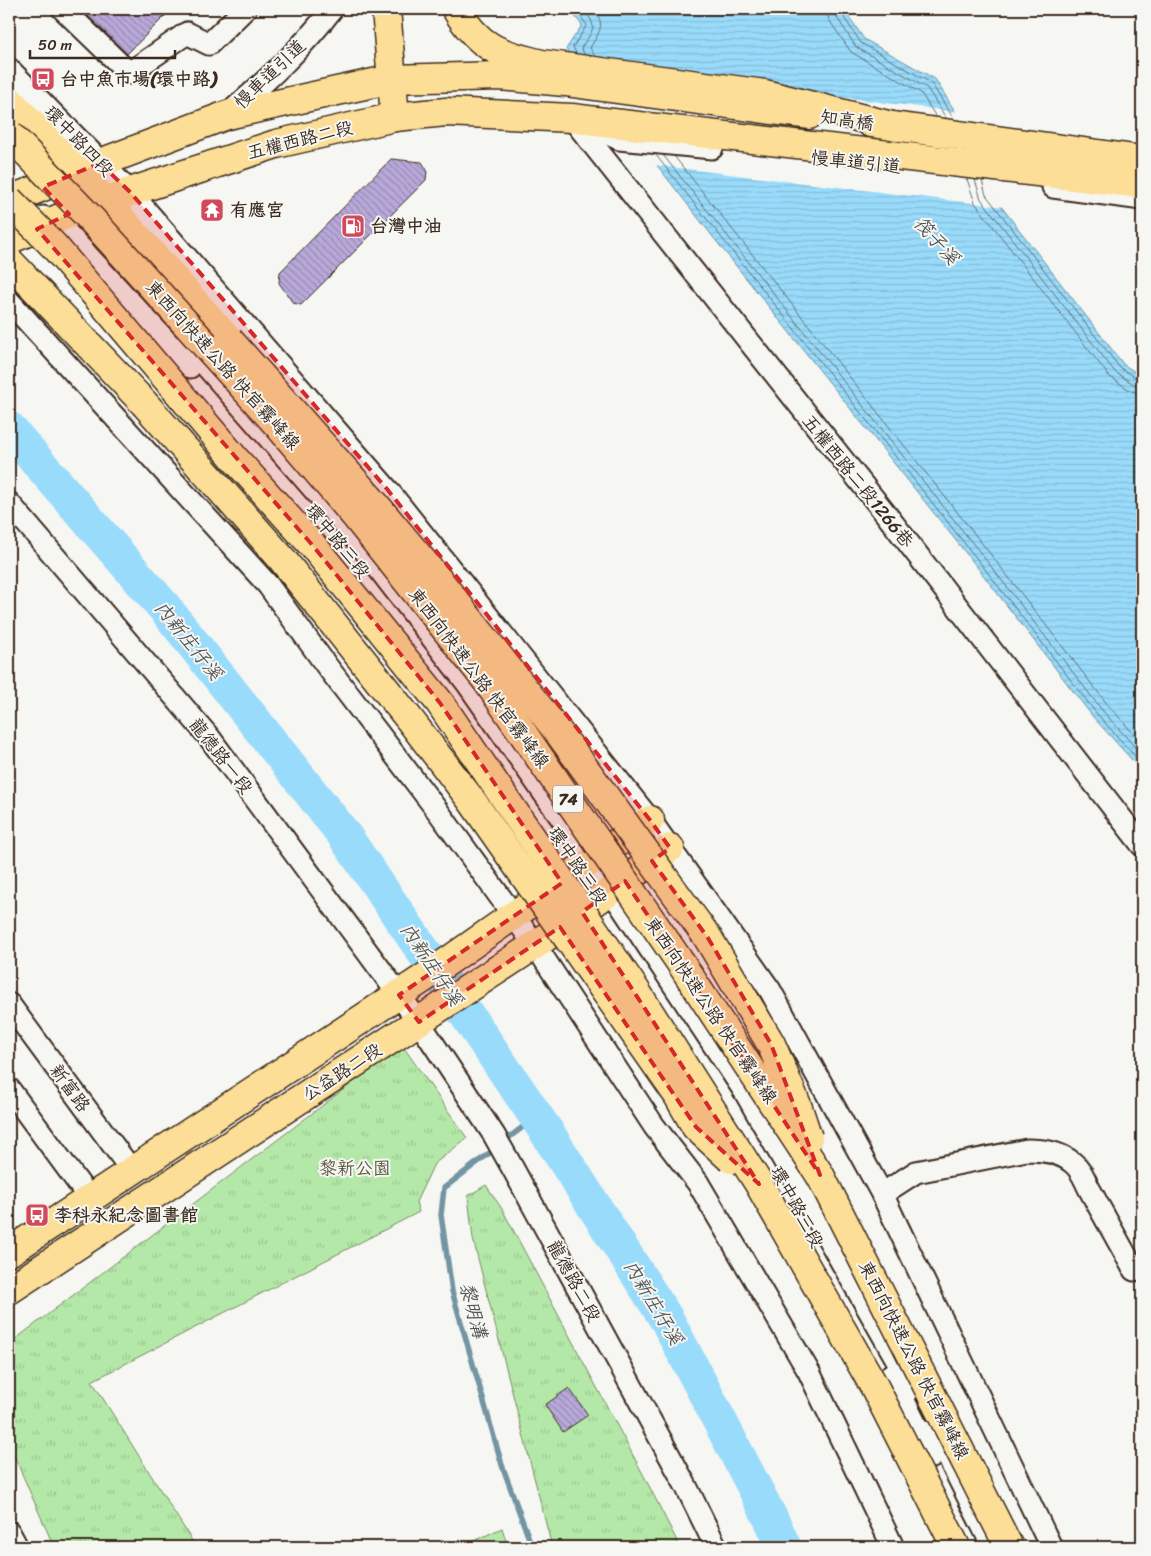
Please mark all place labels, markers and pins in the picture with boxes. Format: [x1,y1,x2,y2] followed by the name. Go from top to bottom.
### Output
[60,63,218,95] place label: 台中魚市場(環中路)
[30,66,56,92] bus stop icon: 台中魚市場(環中路)
[230,194,284,226] place label: 有應宮
[199,197,225,223] temple icon: 有應宮
[370,210,442,242] place label: 台灣中油
[340,213,366,239] fuel station icon: 台灣中油
[54,1199,198,1231] place label: 李科永紀念圖書館
[24,1202,50,1228] bus stop icon: 李科永紀念圖書館

